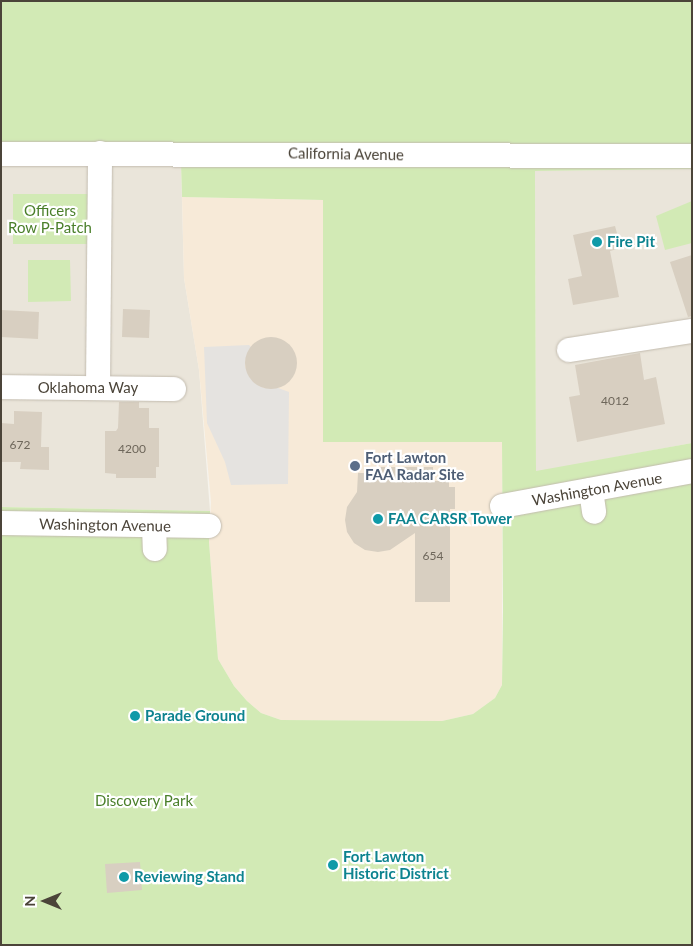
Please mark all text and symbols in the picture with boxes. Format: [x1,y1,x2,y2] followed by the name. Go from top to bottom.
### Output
[288,144,404,164] street label: California Avenue
[8,201,92,236] park label: Officers Row P-Patch
[607,233,655,251] place label: Fire Pit
[591,236,603,248] marker: Fire Pit
[38,379,138,397] street label: Oklahoma Way
[601,394,629,408] house number: 4012
[10,438,30,452] house number: 672
[118,442,146,456] house number: 4200
[365,448,465,483] place label: Fort Lawton FAA Radar Site
[349,460,361,472] marker: Fort Lawton FAA Radar Site
[530,469,664,509] street label: Washington Avenue
[388,510,513,528] place label: FAA CARSR Tower
[372,513,384,525] marker: FAA CARSR Tower
[39,515,171,535] street label: Washington Avenue
[423,549,443,563] house number: 654
[145,707,245,725] place label: Parade Ground
[129,710,141,722] marker: Parade Ground
[95,792,193,810] park label: Discovery Park
[343,847,449,882] place label: Fort Lawton Historic District
[327,859,339,871] marker: Fort Lawton Historic District
[134,868,245,886] place label: Reviewing Stand
[118,871,130,883] marker: Reviewing Stand
[20,876,70,926] north arrow
[21,896,38,906] text: N

